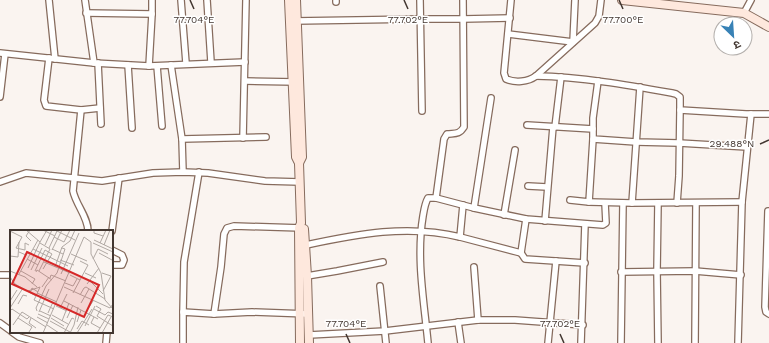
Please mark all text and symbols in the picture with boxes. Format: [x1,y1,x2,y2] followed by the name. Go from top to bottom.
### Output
[174,14,214,25] text: 77.704°E
[388,14,428,25] text: 77.702°E
[603,14,643,25] text: 77.700°E
[713,16,753,56] north arrow
[731,37,743,52] text: उ
[710,138,754,149] text: 29.488°N
[10,230,113,333] inset map
[326,318,366,329] text: 77.704°E
[540,318,580,329] text: 77.702°E

